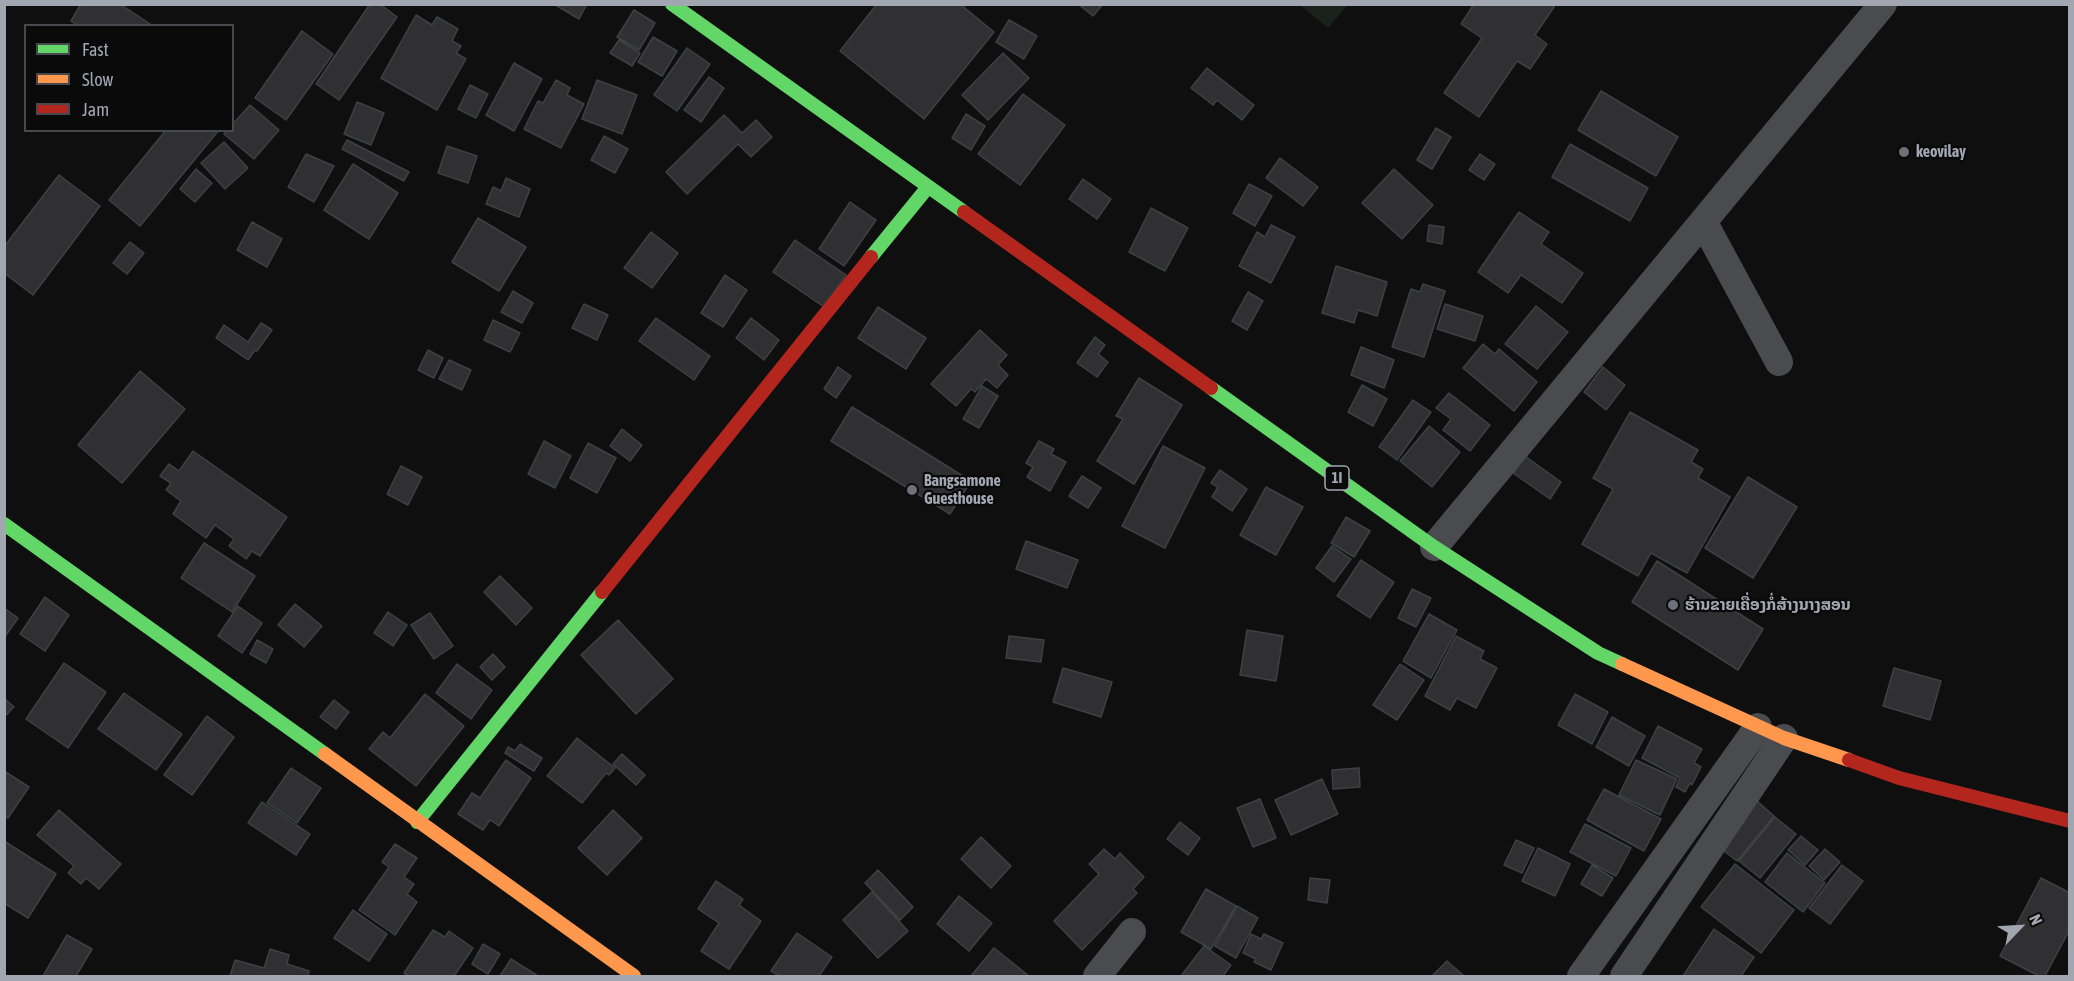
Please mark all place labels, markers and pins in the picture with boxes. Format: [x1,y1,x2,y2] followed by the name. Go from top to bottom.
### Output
[1916,142,1966,162] place label: keovilay
[1897,145,1911,159] marker: keovilay
[924,471,1001,509] place label: Bangsamone Guesthouse
[905,483,919,497] marker: Bangsamone Guesthouse
[1685,595,1851,615] place label: ຮ້ານຂາຍເຄື່ອງກໍ່ສ້າງນາງສອນ
[1666,598,1680,612] marker: ຮ້ານຂາຍເຄື່ອງກໍ່ສ້າງນາງສອນ

